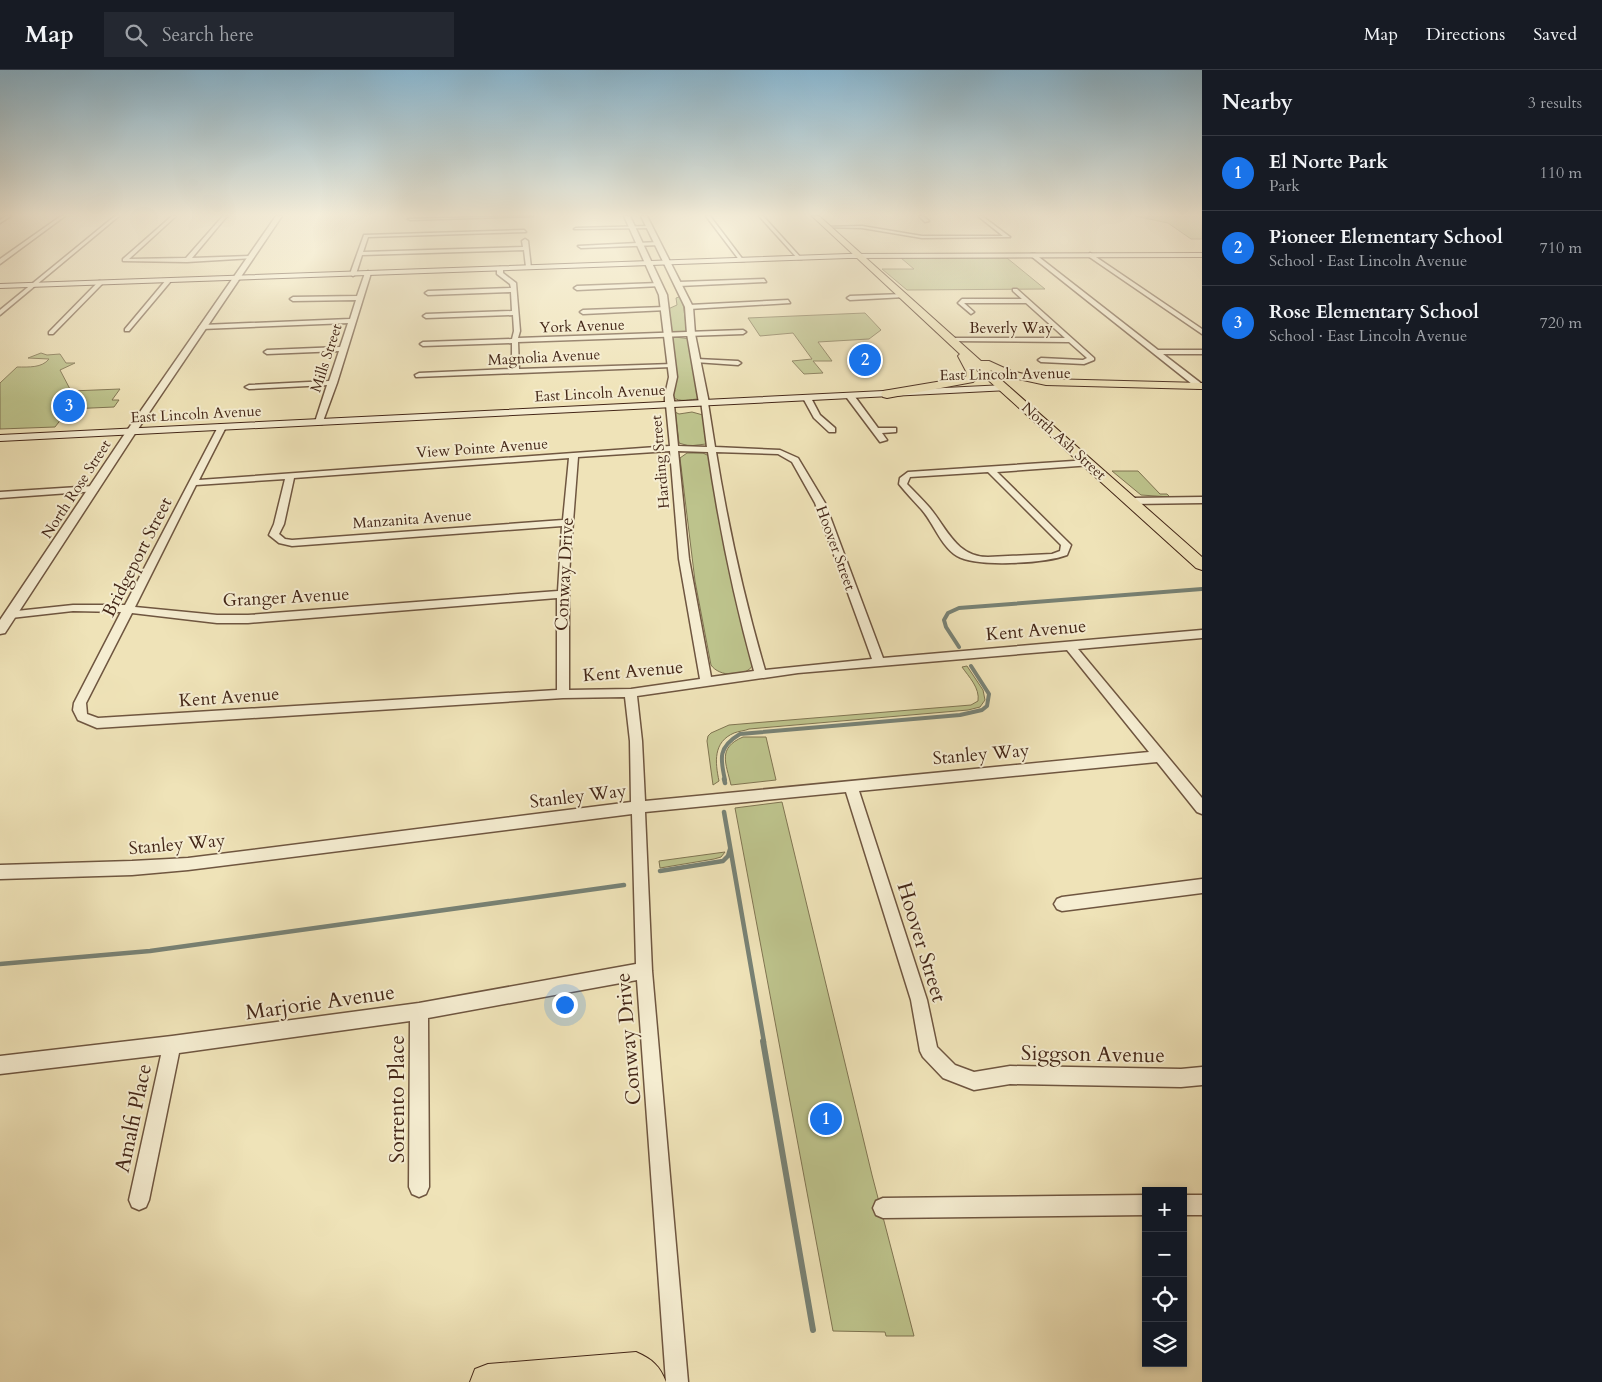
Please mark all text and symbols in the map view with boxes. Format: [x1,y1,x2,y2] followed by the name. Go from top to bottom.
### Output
[104,12,454,57] search box
[25,18,74,51] text: Map
[122,21,150,49] icon: search
[162,22,254,48] text: Search here
[1364,22,1398,47] text: Map
[1426,22,1505,47] text: Directions
[1533,22,1577,47] text: Saved
[1222,88,1293,117] text: Nearby
[1528,92,1582,114] text: 3 results
[1269,149,1388,175] text: El Norte Park
[1234,162,1242,184] text: 1
[1540,162,1582,184] text: 110 m
[1269,175,1300,197] text: Park
[1269,224,1503,250] text: Pioneer Elementary School
[1234,237,1242,259] text: 2
[1540,237,1582,259] text: 710 m
[1269,250,1467,272] text: School · East Lincoln Avenue
[1269,299,1479,325] text: Rose Elementary School
[1234,312,1242,334] text: 3
[1540,312,1582,334] text: 720 m
[539,315,625,337] street label: York Avenue
[969,318,1053,338] street label: Beverly Way
[306,321,347,395] street label: Mills Street
[1269,325,1467,347] text: School · East Lincoln Avenue
[849,341,881,379] pin: 2
[487,344,601,370] street label: Magnolia Avenue
[939,363,1071,385] street label: East Lincoln Avenue
[534,380,666,406] street label: East Lincoln Avenue
[53,387,85,425] pin: 3
[1017,398,1111,485] street label: North Ash Street
[130,401,262,427] street label: East Lincoln Avenue
[646,414,674,510] street label: Harding Street
[415,433,549,463] street label: View Pointe Avenue
[37,436,116,542] street label: North Rose Street
[96,493,179,621] street label: Bridgeport Street
[811,503,861,593] street label: Hoover Street
[352,505,472,533] street label: Manzanita Avenue
[549,517,580,632] street label: Conway Drive
[222,582,350,613] street label: Granger Avenue
[985,614,1087,647] street label: Kent Avenue
[582,655,684,688] street label: Kent Avenue
[178,682,280,713] street label: Kent Avenue
[932,738,1031,771] street label: Stanley Way
[528,778,628,815] street label: Stanley Way
[128,828,227,861] street label: Stanley Way
[889,878,954,1006] street label: Hoover Street
[608,972,649,1106] street label: Conway Drive
[243,978,397,1027] street label: Marjorie Avenue
[552,992,578,1018] your location
[383,1035,412,1163] street label: Sorrento Place
[1021,1039,1165,1070] street label: Siggson Avenue
[108,1061,159,1175] street label: Amalfi Place
[810,1100,842,1138] pin: 1
[1142,1187,1187,1367] map controls
[1142,1187,1187,1232] button: +
[1142,1232,1187,1277] button: −
[1142,1277,1187,1322] button: locate
[1142,1322,1187,1367] button: layers

